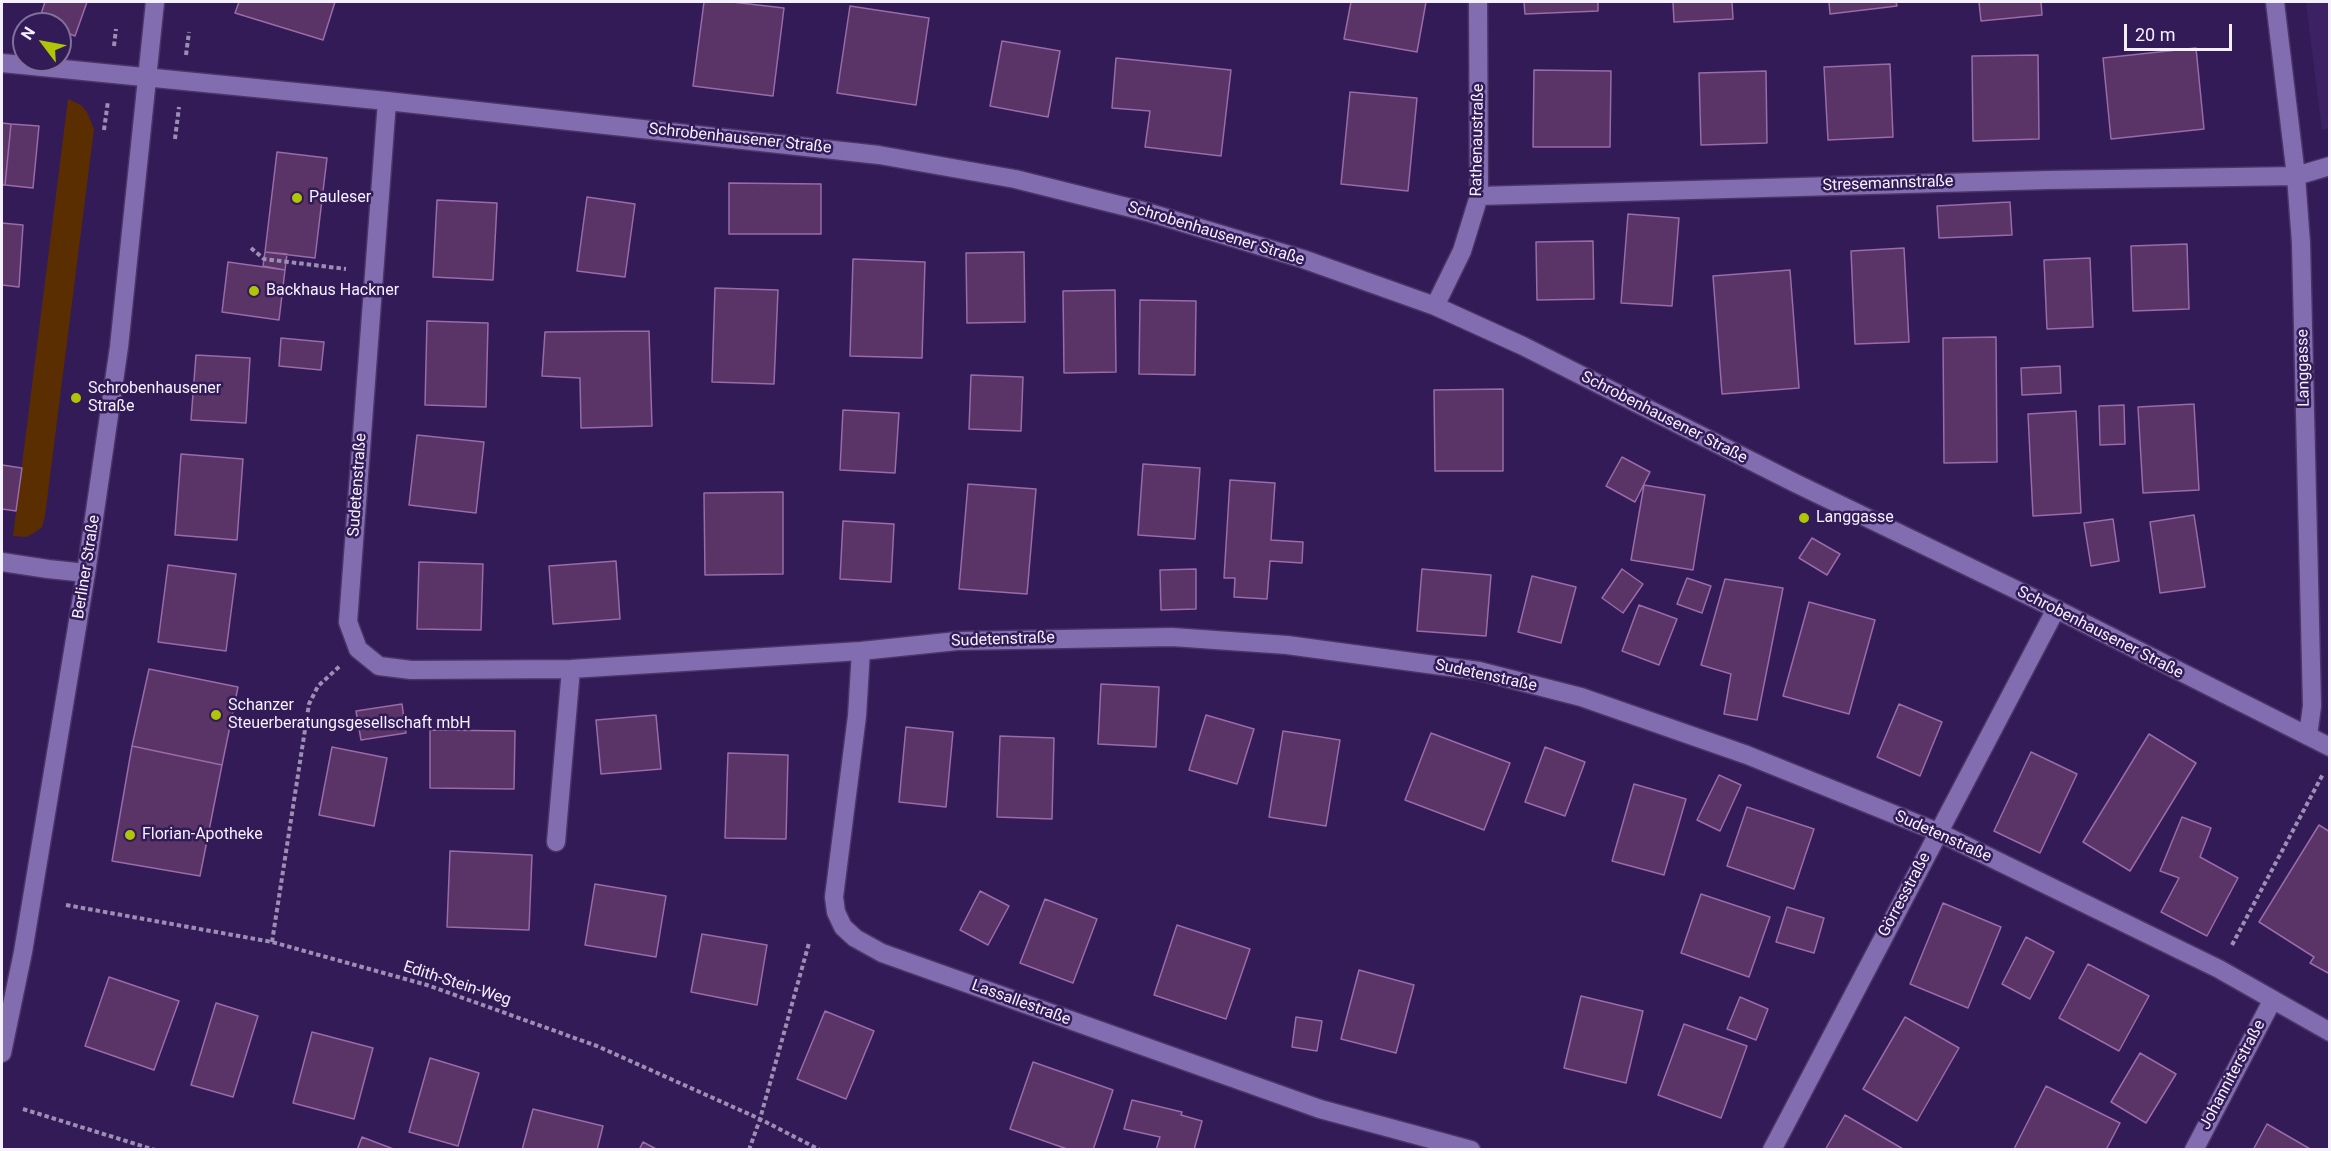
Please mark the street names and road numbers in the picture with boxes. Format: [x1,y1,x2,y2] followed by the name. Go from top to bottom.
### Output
[1467,83,1489,197] street label: Rathenaustraße
[648,120,832,158] street label: Schrobenhausener Straße
[1822,172,1954,196] street label: Stresemannstraße
[1125,198,1307,270] street label: Schrobenhausener Straße
[2294,329,2314,407] street label: Langgasse
[1578,368,1750,468] street label: Schrobenhausener Straße
[345,433,371,537] street label: Sudetenstraße
[69,514,105,620] street label: Berliner Straße
[2014,583,2186,683] street label: Schrobenhausener Straße
[951,629,1055,651] street label: Sudetenstraße
[1433,656,1539,696] street label: Sudetenstraße
[1892,807,1994,867] street label: Sudetenstraße
[1875,850,1935,940] street label: Görresstraße
[401,958,513,1010] street label: Edith-Stein-Weg
[969,976,1073,1030] street label: Lassallestraße
[2196,1017,2270,1133] street label: Johanniterstraße

